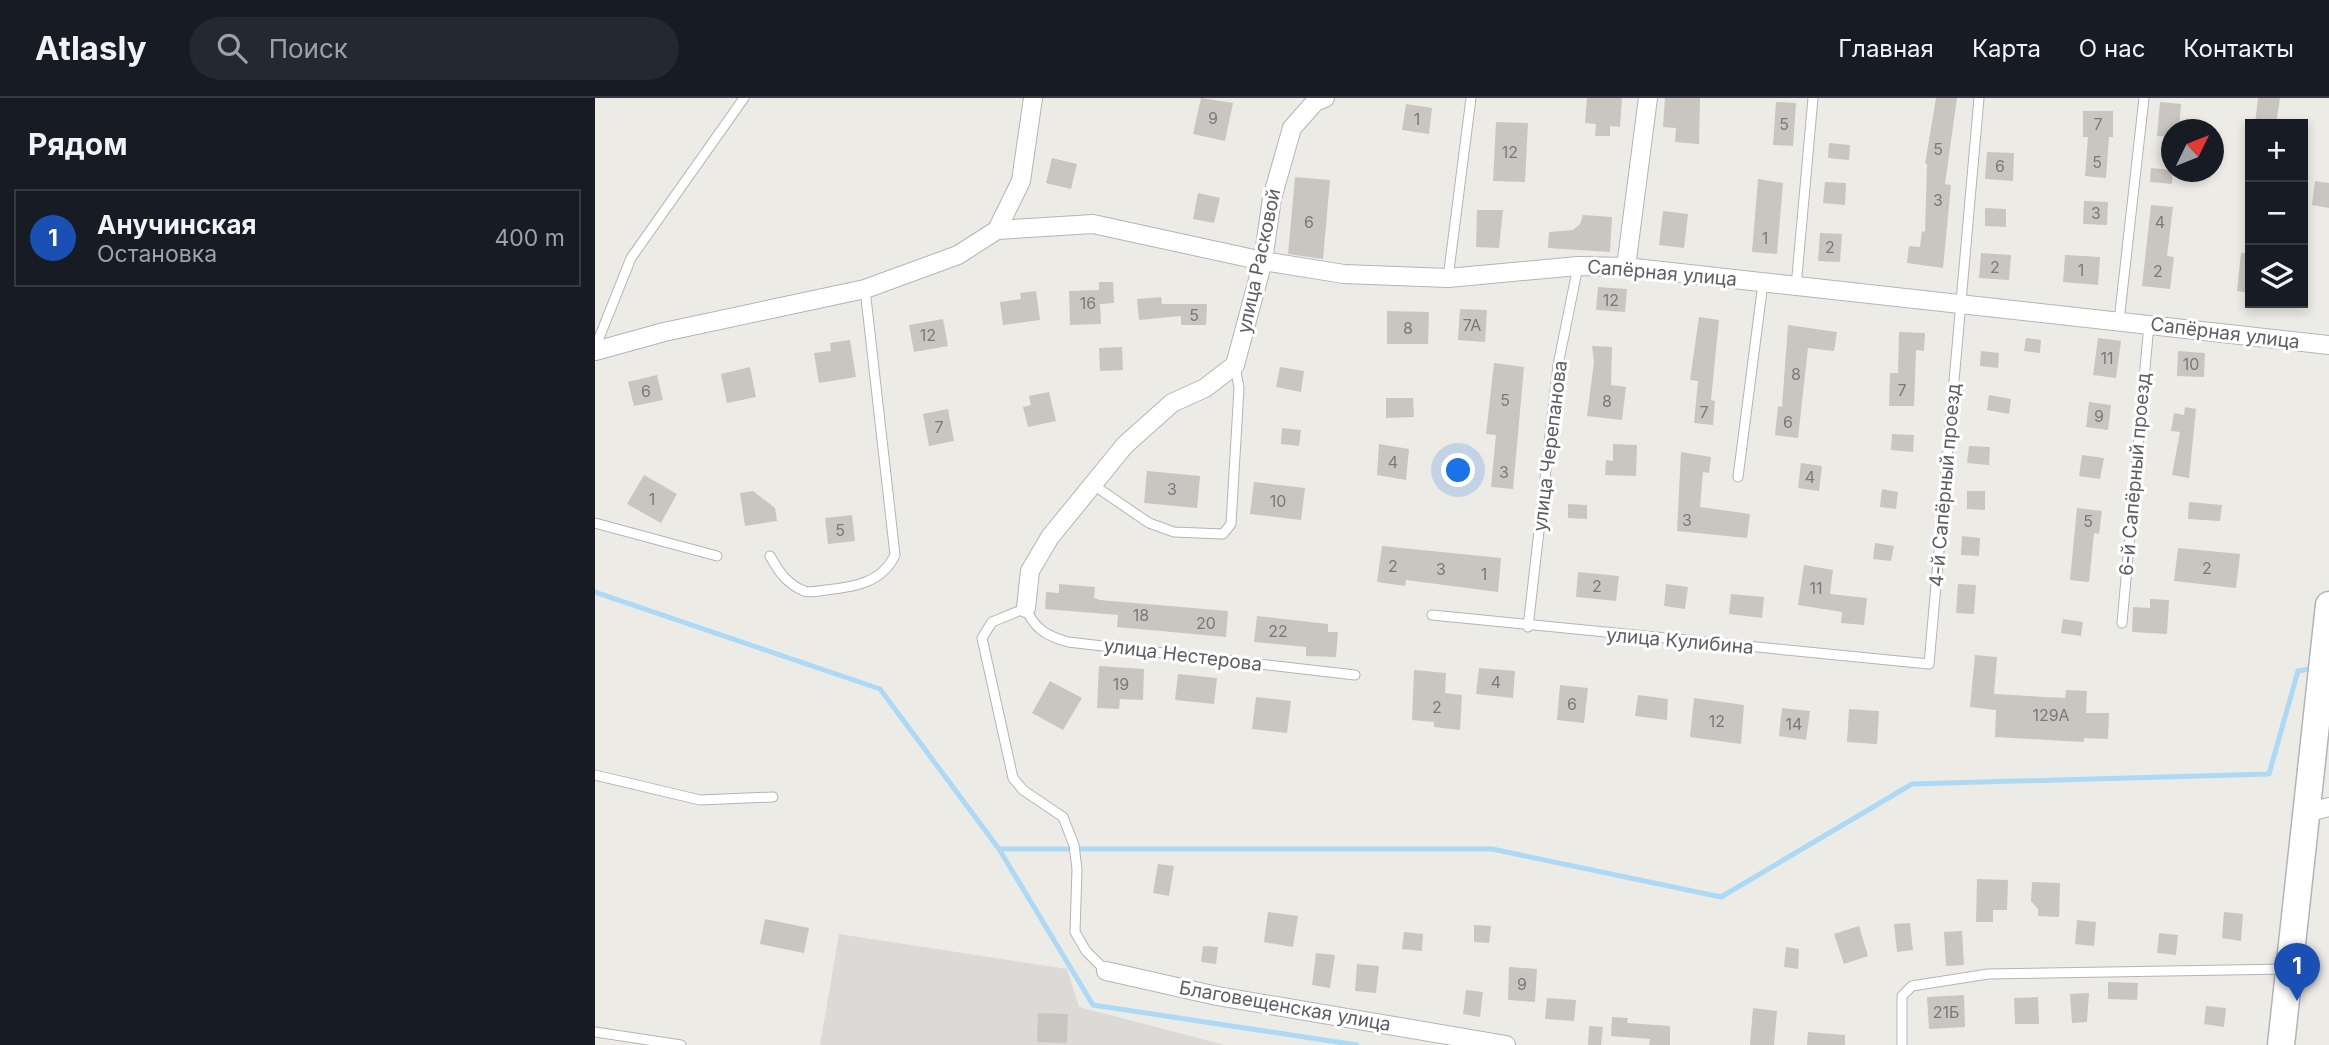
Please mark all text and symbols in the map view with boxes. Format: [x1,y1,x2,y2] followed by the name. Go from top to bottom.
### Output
[189,17,679,80] search box
[35,28,147,68] text: Atlasly
[213,29,251,67] icon: search
[269,33,348,64] text: Поиск
[1838,34,1934,63] text: Главная
[1972,34,2041,63] text: Карта
[2079,34,2145,63] text: О нас
[2183,34,2294,63] text: Контакты
[1208,108,1218,128] house number: 9
[1414,109,1420,129] house number: 1
[1779,114,1789,134] house number: 5
[2093,114,2103,134] house number: 7
[2161,119,2224,182] north arrow
[2245,119,2308,308] map controls
[2245,119,2308,182] button: +
[28,126,128,162] text: Рядом
[1933,139,1943,159] house number: 5
[1502,142,1518,162] house number: 12
[2092,152,2102,172] house number: 5
[1995,156,2005,176] house number: 6
[2245,182,2308,245] button: −
[1232,186,1286,336] street label: улица Расковой
[1933,190,1943,210] house number: 3
[2091,203,2101,223] house number: 3
[97,209,257,240] text: Анучинская
[1304,212,1314,232] house number: 6
[2155,212,2165,232] house number: 4
[48,224,58,252] text: 1
[495,224,565,252] text: 400 m
[1762,228,1768,248] house number: 1
[1825,237,1835,257] house number: 2
[97,240,217,268] text: Остановка
[2245,245,2308,308] button: layers
[1586,255,1738,291] street label: Сапёрная улица
[1990,257,2000,277] house number: 2
[2078,260,2084,280] house number: 1
[2153,261,2163,281] house number: 2
[1603,290,1619,310] house number: 12
[1080,293,1096,313] house number: 16
[1189,305,1199,325] house number: 5
[2149,312,2301,354] street label: Сапёрная улица
[1463,315,1481,335] house number: 7А
[1403,318,1413,338] house number: 8
[920,325,936,345] house number: 12
[2100,348,2114,368] house number: 11
[2183,354,2199,374] house number: 10
[1528,359,1572,533] street label: улица Черепанова
[1791,364,1801,384] house number: 8
[2115,371,2155,577] street label: 6-й Сапёрный проезд
[1897,380,1907,400] house number: 7
[641,381,651,401] house number: 6
[1925,382,1965,588] street label: 4-й Сапёрный проезд
[1500,390,1510,410] house number: 5
[1602,391,1612,411] house number: 8
[1699,402,1709,422] house number: 7
[2094,406,2104,426] house number: 9
[1783,412,1793,432] house number: 6
[934,417,944,437] house number: 7
[1388,452,1398,472] house number: 4
[1441,453,1475,487] your location
[1499,462,1509,482] house number: 3
[1805,467,1815,487] house number: 4
[1167,479,1177,499] house number: 3
[649,489,655,509] house number: 1
[1270,491,1286,511] house number: 10
[1682,510,1692,530] house number: 3
[2083,511,2093,531] house number: 5
[835,520,845,540] house number: 5
[1388,556,1398,576] house number: 2
[2202,558,2212,578] house number: 2
[1436,559,1446,579] house number: 3
[1481,564,1487,584] house number: 1
[1592,576,1602,596] house number: 2
[1809,578,1823,598] house number: 11
[1133,605,1149,625] house number: 18
[1196,613,1216,633] house number: 20
[1268,621,1288,641] house number: 22
[1605,623,1755,659] street label: улица Кулибина
[1102,634,1264,676] street label: улица Нестерова
[1491,672,1501,692] house number: 4
[1113,674,1129,694] house number: 19
[1567,694,1577,714] house number: 6
[1432,697,1442,717] house number: 2
[2032,705,2070,725] house number: 129А
[1709,711,1725,731] house number: 12
[1786,714,1802,734] house number: 14
[2274,943,2320,1001] pin: 1
[1517,974,1527,994] house number: 9
[1177,976,1393,1036] street label: Благовещенская улица
[1933,1002,1959,1022] house number: 21Б

